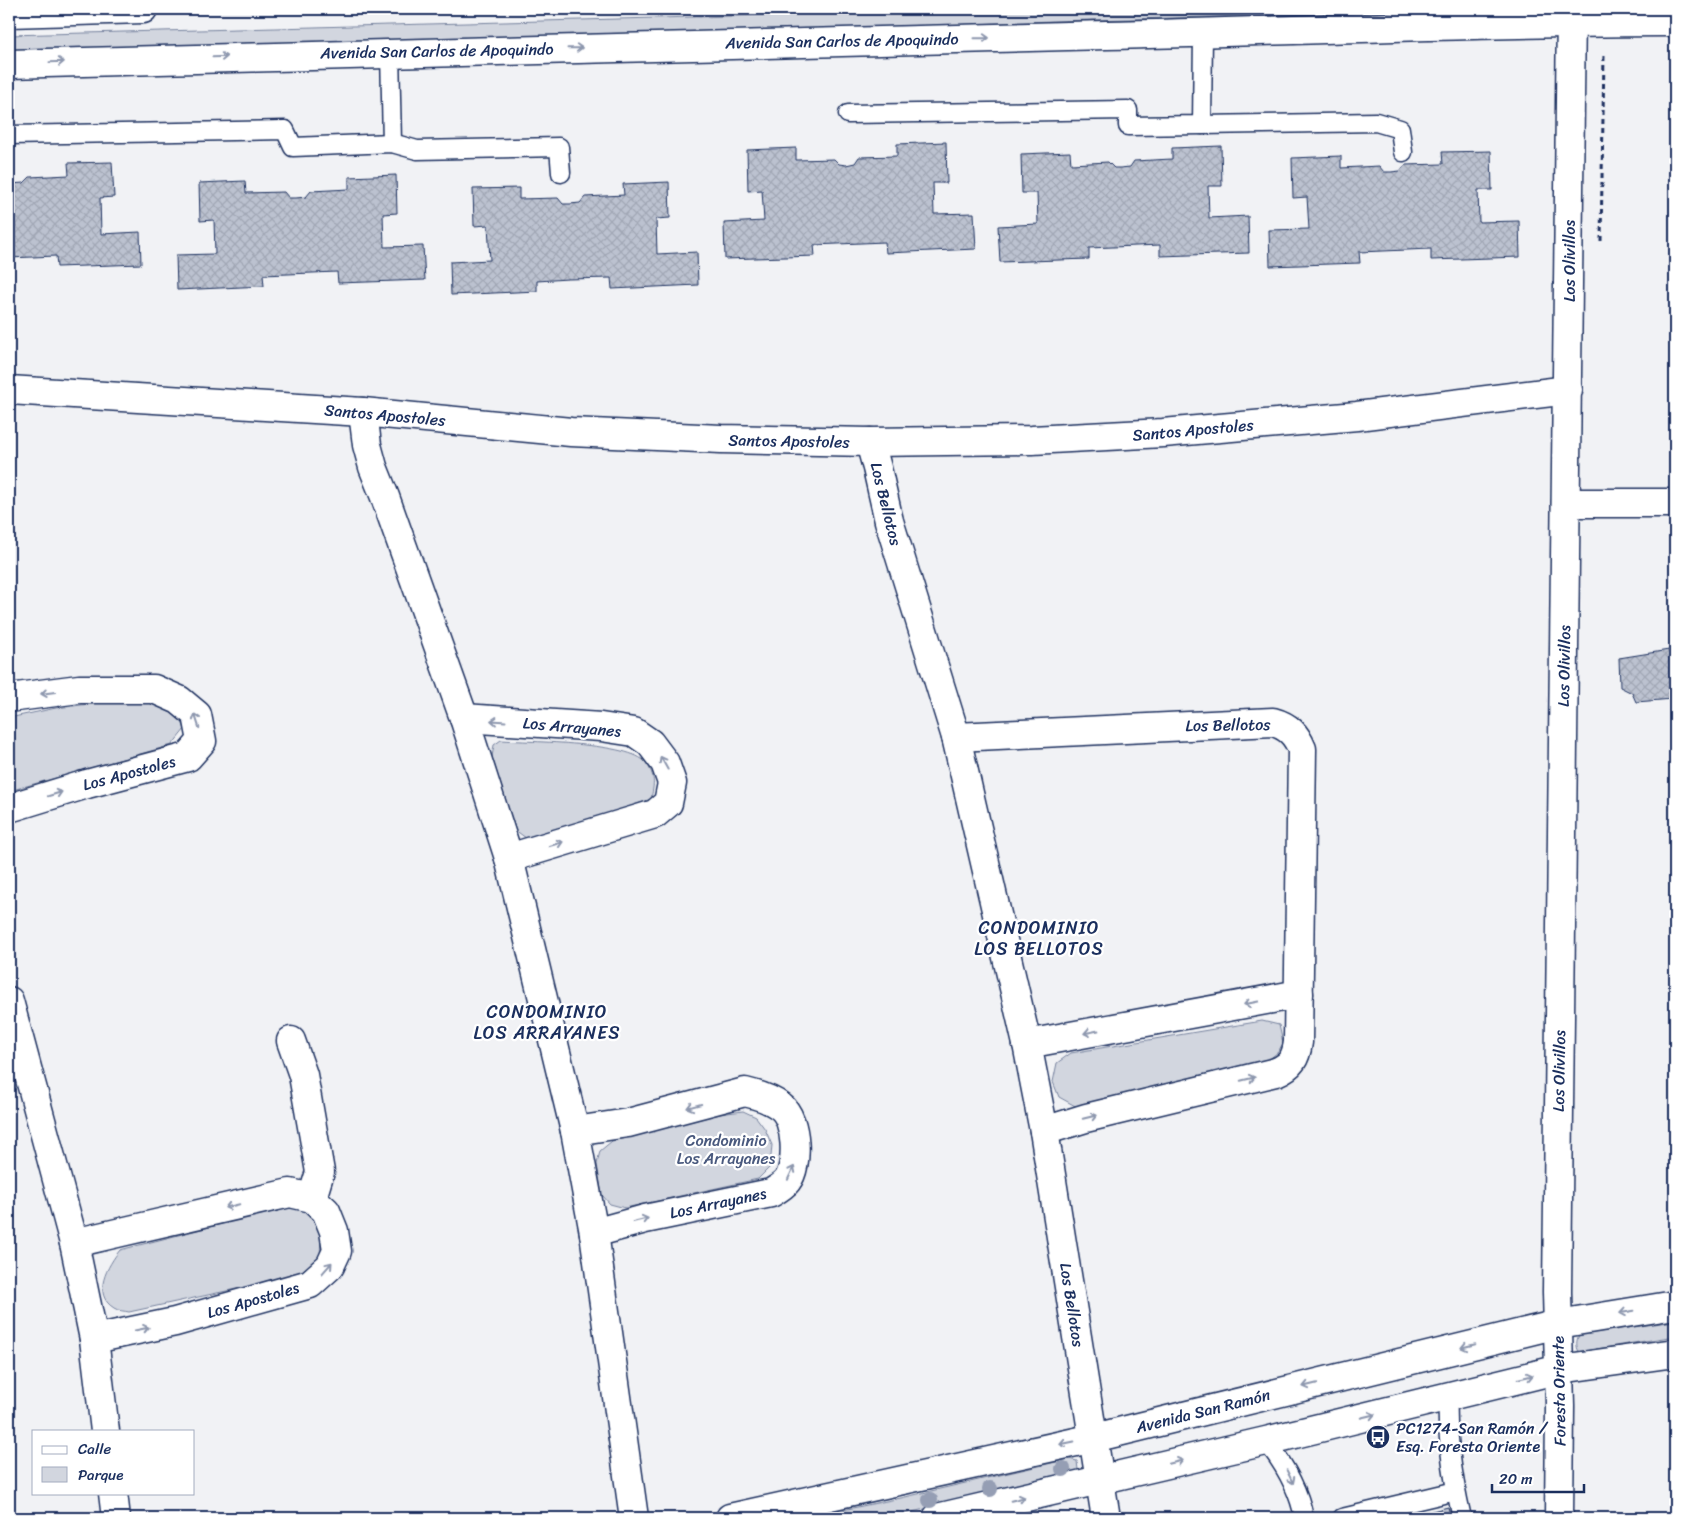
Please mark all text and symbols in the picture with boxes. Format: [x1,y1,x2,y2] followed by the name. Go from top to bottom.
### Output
[724,24,959,58] street label: Avenida San Carlos de Apoquindo
[974,33,990,43] one-way arrow
[319,34,554,68] street label: Avenida San Carlos de Apoquindo
[566,43,583,53] one-way arrow
[212,53,228,62] one-way arrow
[49,58,65,67] one-way arrow
[1555,220,1584,302] street label: Los Olivillos
[323,395,447,435] street label: Santos Apostoles
[1131,410,1255,450] street label: Santos Apostoles
[728,425,851,457] street label: Santos Apostoles
[862,459,911,549] street label: Los Bellotos
[1549,624,1579,707] street label: Los Olivillos
[40,688,56,698] one-way arrow
[522,708,623,746] street label: Los Arrayanes
[1185,710,1271,740] street label: Los Bellotos
[191,713,201,729] one-way arrow
[491,717,507,726] one-way arrow
[79,747,179,799] street label: Los Apostoles
[658,757,668,771] one-way arrow
[47,789,63,798] one-way arrow
[547,838,563,848] one-way arrow
[974,912,1104,965] district label: CONDOMINIO LOS BELLOTOS
[474,996,620,1049] district label: CONDOMINIO LOS ARRAYANES
[1243,998,1259,1008] one-way arrow
[1083,1028,1099,1038] one-way arrow
[1544,1029,1574,1112] street label: Los Olivillos
[1240,1074,1256,1083] one-way arrow
[686,1101,702,1111] one-way arrow
[1082,1112,1098,1121] one-way arrow
[677,1126,776,1173] park label: Condominio Los Arrayanes
[786,1165,796,1180] one-way arrow
[667,1178,770,1227] street label: Los Arrayanes
[225,1202,241,1211] one-way arrow
[633,1215,649,1224] one-way arrow
[321,1261,332,1274] one-way arrow
[1051,1261,1093,1350] street label: Los Bellotos
[203,1273,303,1327] street label: Los Apostoles
[1619,1308,1635,1318] one-way arrow
[134,1324,150,1334] one-way arrow
[1544,1335,1574,1446] street label: Foresta Oriente
[1461,1342,1477,1351] one-way arrow
[1518,1372,1534,1381] one-way arrow
[1132,1380,1274,1442] street label: Avenida San Ramón
[1303,1380,1319,1390] one-way arrow
[1360,1411,1376,1420] one-way arrow
[1396,1414,1549,1461] place label: PC1274-San Ramón / Esq. Foresta Oriente
[1365,1424,1391,1450] bus stop icon: PC1274-San Ramón / Esq. Foresta Oriente
[32,1430,195,1494] legend
[78,1436,111,1462] text: Calle
[1060,1439,1076,1449] one-way arrow
[1168,1457,1184,1466] one-way arrow
[78,1462,123,1488] text: Parque
[1492,1462,1584,1494] scale bar
[1499,1466,1533,1492] text: 20 m
[1286,1469,1295,1484] one-way arrow
[1010,1494,1026,1503] one-way arrow

